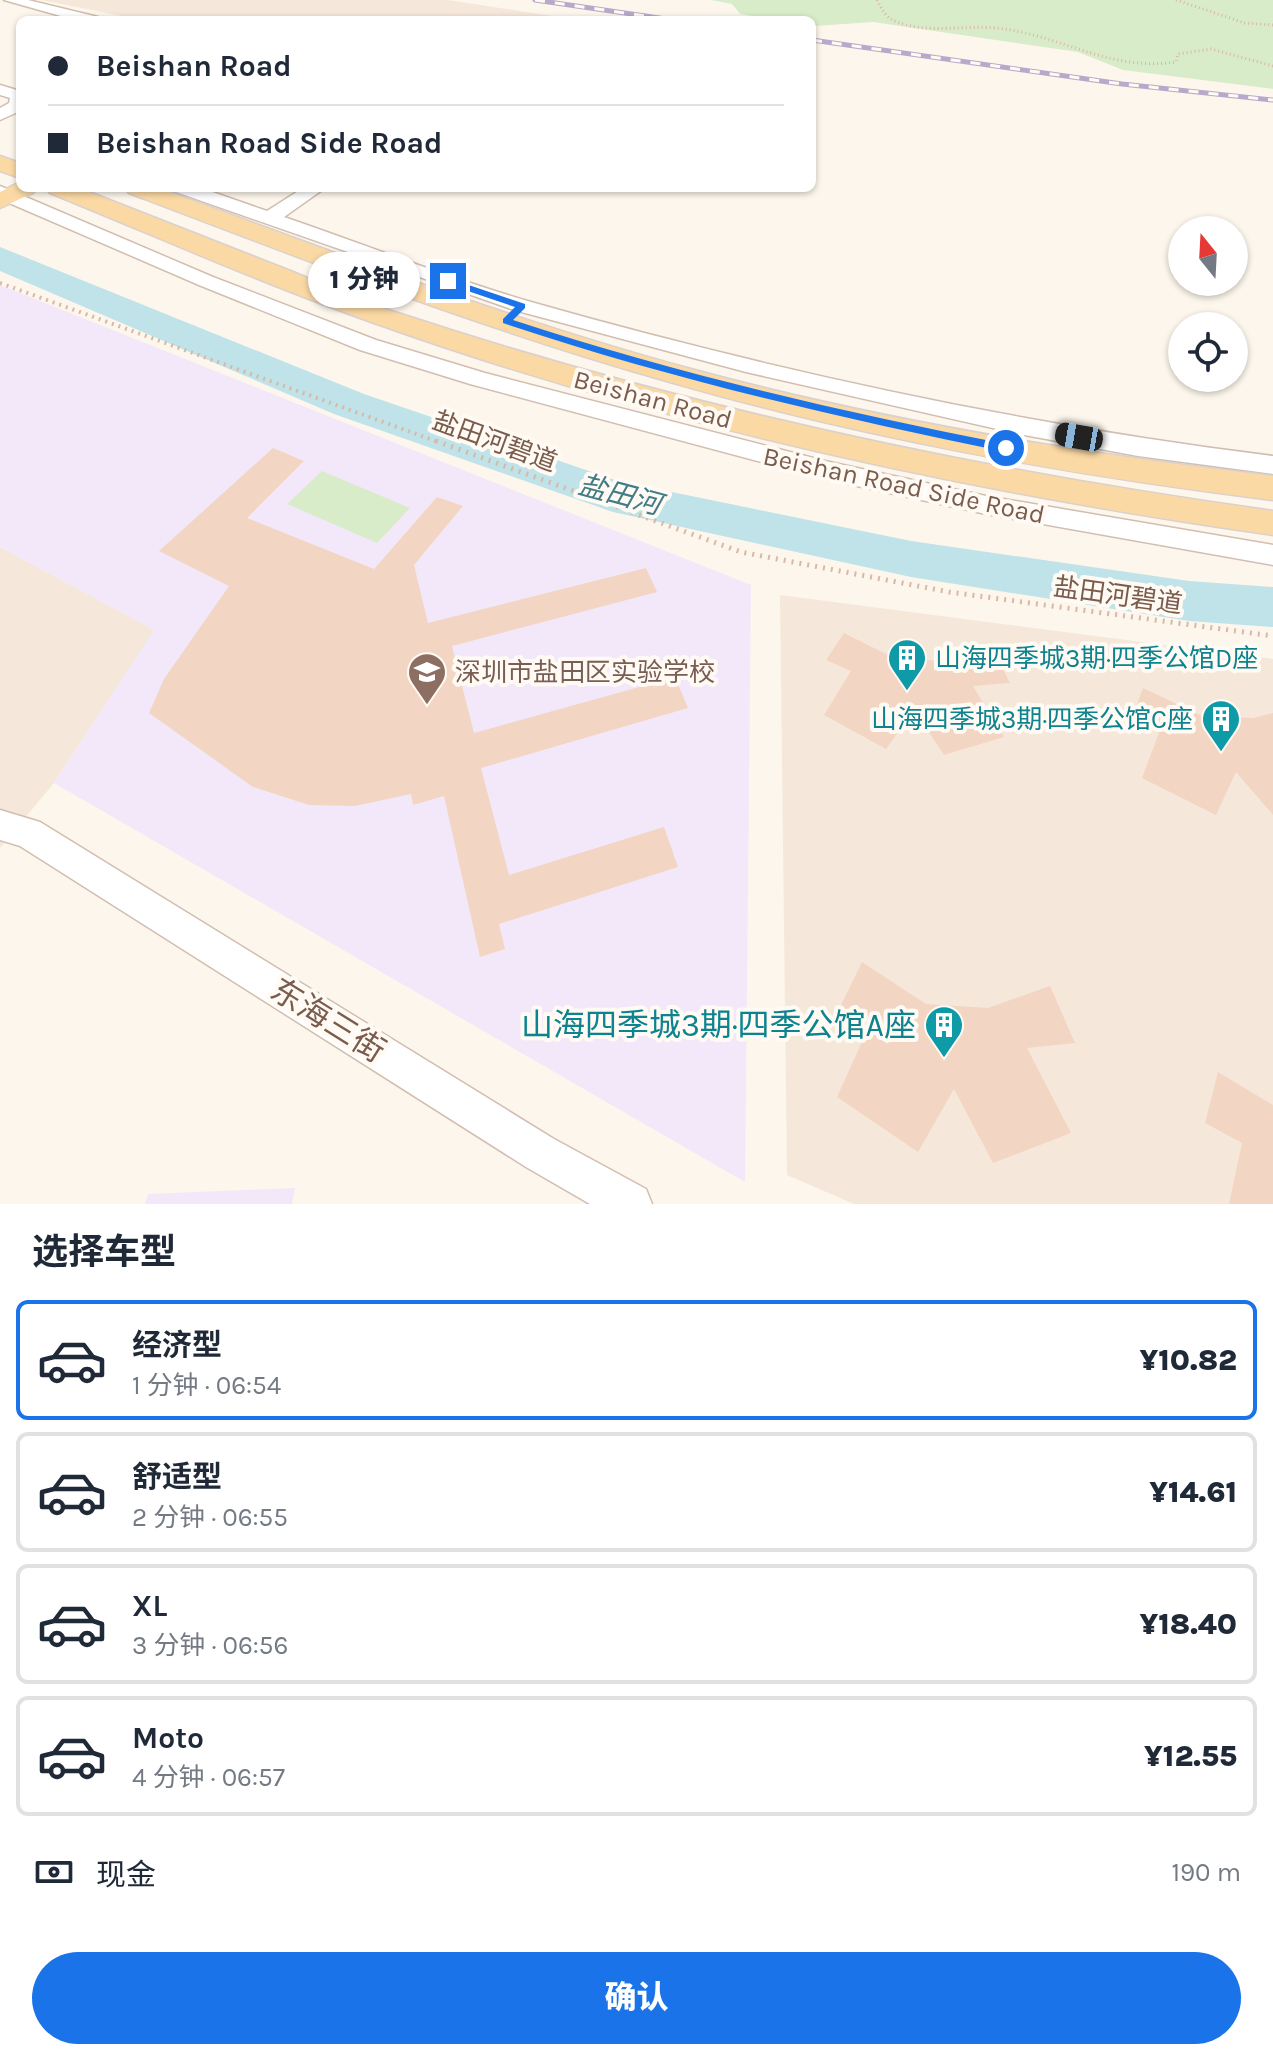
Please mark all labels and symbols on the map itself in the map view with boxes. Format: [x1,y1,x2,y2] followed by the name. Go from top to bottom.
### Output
[1168,216,1248,296] north arrow
[308,253,420,309] callout: 1 分钟
[430,263,466,299] route end
[570,363,735,436] street label: Beishan Road
[428,405,561,478] street label: 盐田河碧道
[1053,421,1105,453] car
[988,430,1024,466] route start
[760,440,1048,530] street label: Beishan Road Side Road
[575,468,670,523] water label: 盐田河
[1051,571,1184,620] street label: 盐田河碧道
[886,637,928,692] building icon: 山海四季城3期·四季公馆D座
[935,643,1258,674] place label: 山海四季城3期·四季公馆D座
[406,651,448,706] school or university icon: 深圳市盐田区实验学校
[455,657,715,688] place label: 深圳市盐田区实验学校
[1200,698,1242,753] building icon: 山海四季城3期·四季公馆C座
[871,704,1193,735] place label: 山海四季城3期·四季公馆C座
[264,971,392,1070] street label: 东海三街
[923,1004,965,1059] building icon: 山海四季城3期·四季公馆A座
[521,1007,916,1044] place label: 山海四季城3期·四季公馆A座

